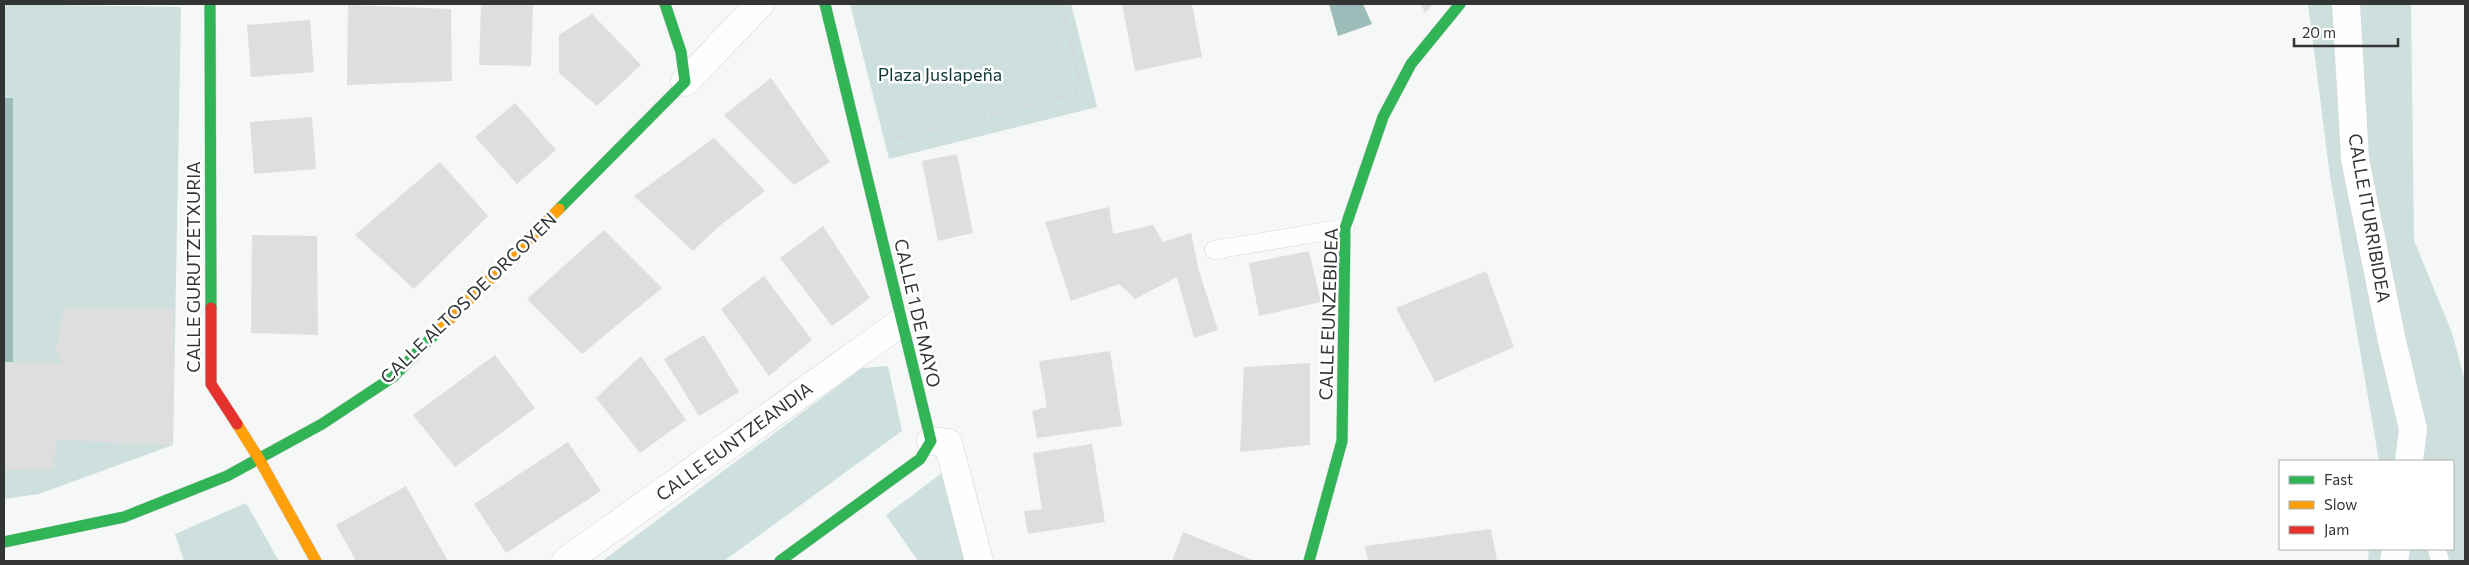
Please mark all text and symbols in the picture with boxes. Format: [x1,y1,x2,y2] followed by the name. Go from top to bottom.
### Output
[2294,15,2398,47] scale bar
[2302,23,2336,41] text: 20 m
[878,63,1002,85] park label: Plaza Juslapeña
[2344,132,2396,304] street label: CALLE ITURRIBIDEA
[182,161,204,373] street label: CALLE GURUTZETXURIA
[375,208,561,388] street label: CALLE ALTOS DE ORCOYEN
[1314,227,1342,401] street label: CALLE EUNZEBIDEA
[890,237,946,389] street label: CALLE 1 DE MAYO
[652,377,816,505] street label: CALLE EUNTZEANDIA
[2279,460,2454,550] legend
[2324,470,2353,488] text: Fast
[2324,495,2357,513] text: Slow
[2324,520,2349,538] text: Jam

